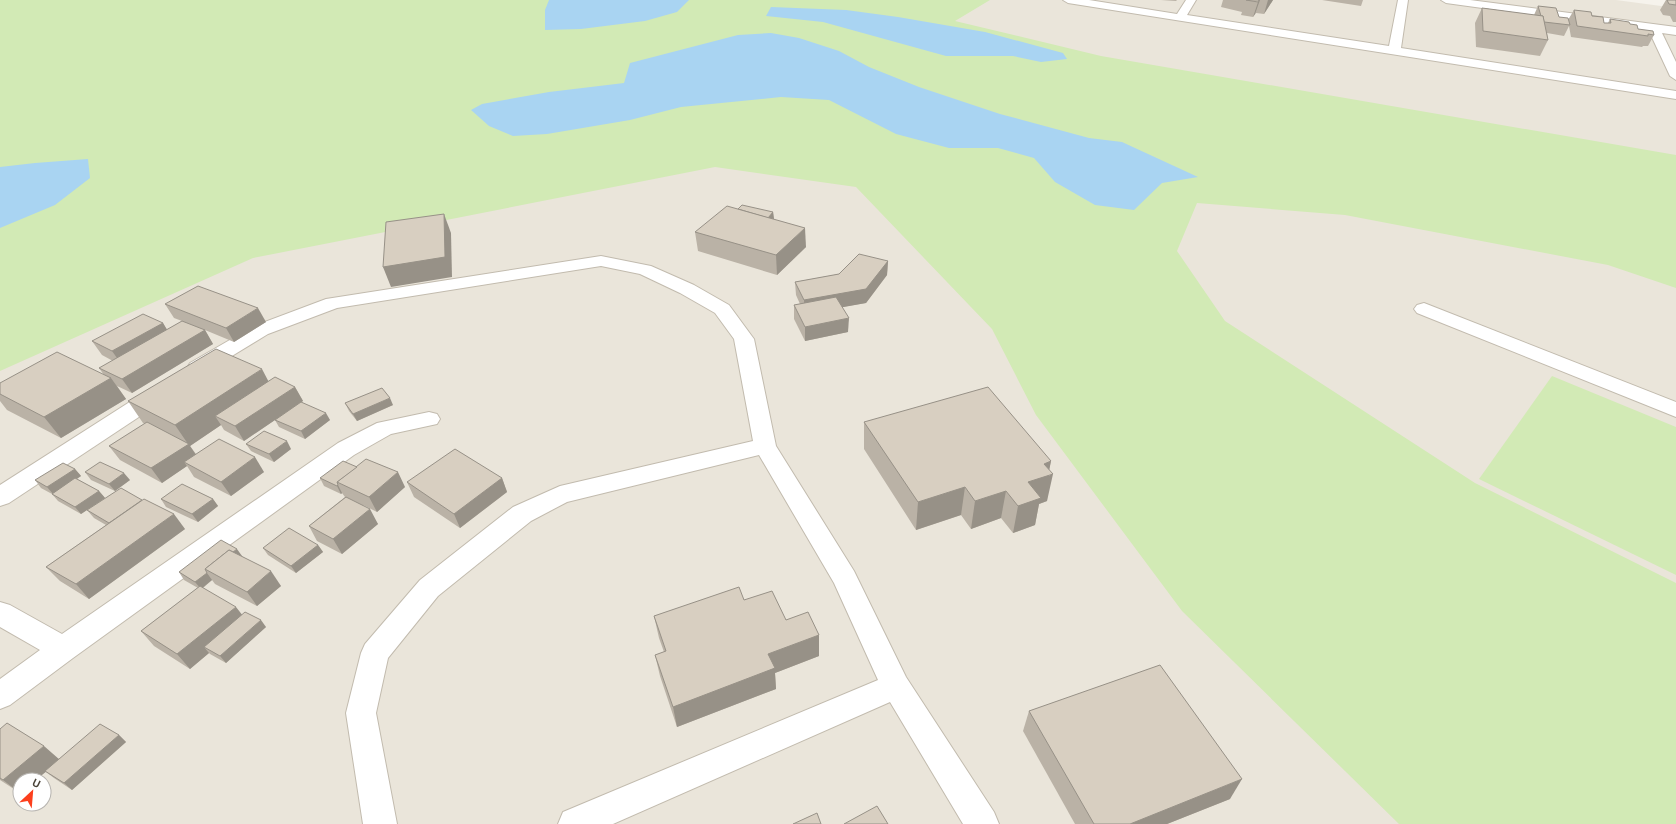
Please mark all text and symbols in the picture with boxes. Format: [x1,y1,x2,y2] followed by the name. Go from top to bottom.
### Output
[12,772,52,812] north arrow
[30,776,42,790] text: U

